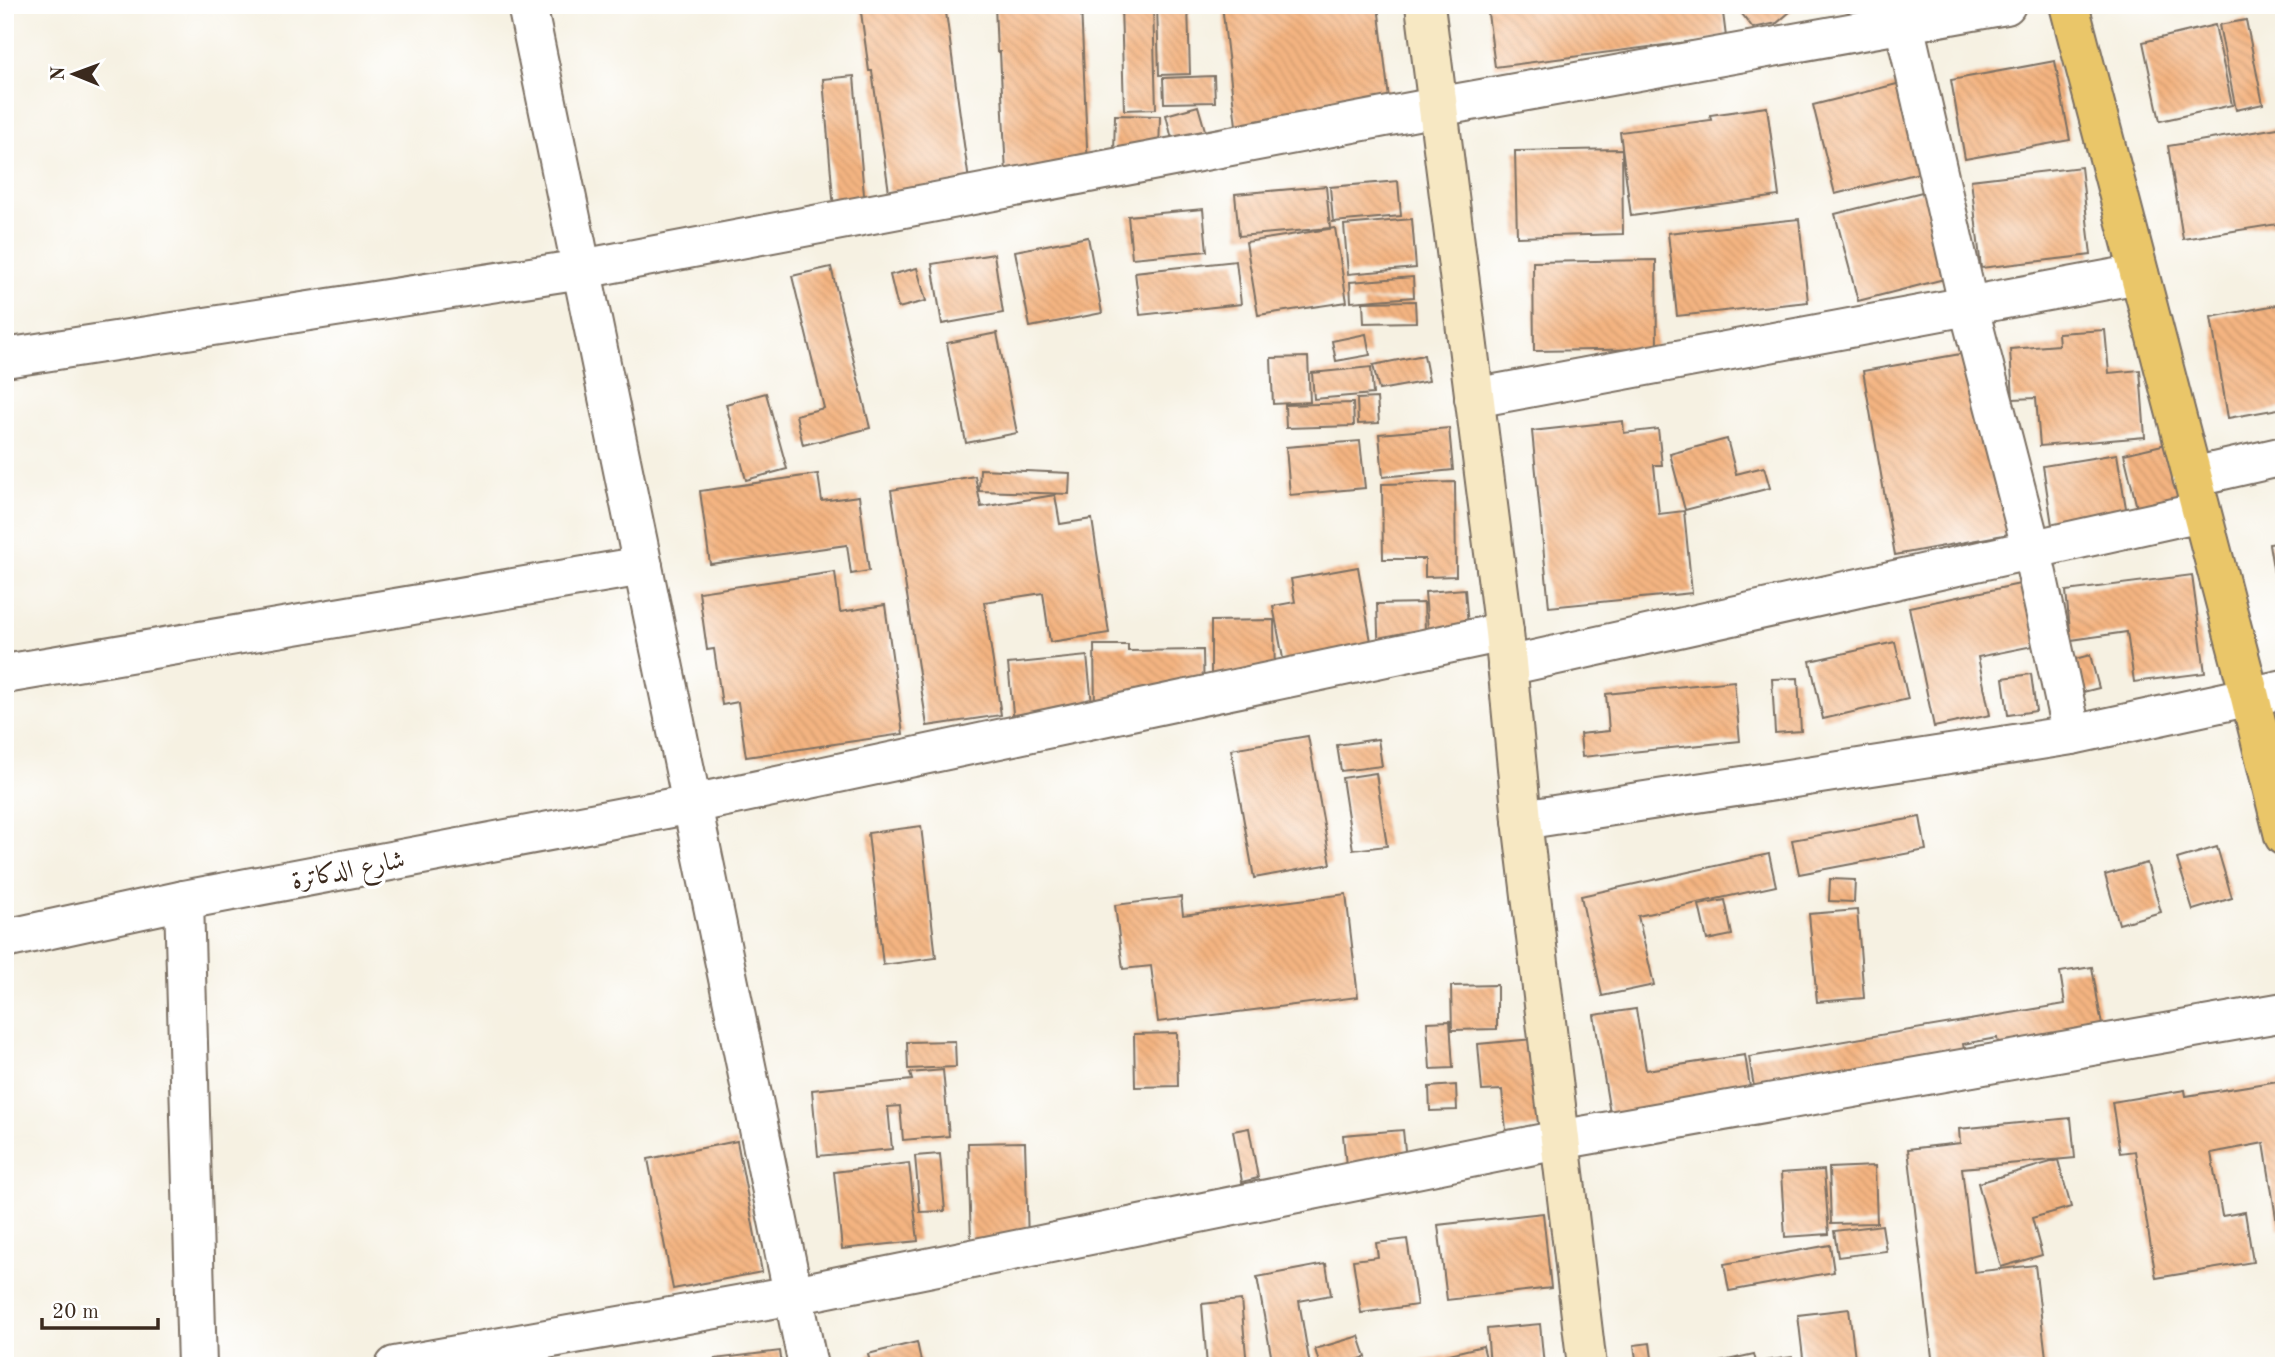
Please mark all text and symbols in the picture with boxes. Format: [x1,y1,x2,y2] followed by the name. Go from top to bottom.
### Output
[38,38,108,108] north arrow
[50,66,69,81] text: N
[289,846,409,902] street label: شارع الدكاترة
[42,1287,158,1331] scale bar
[52,1302,99,1323] text: 20 m

